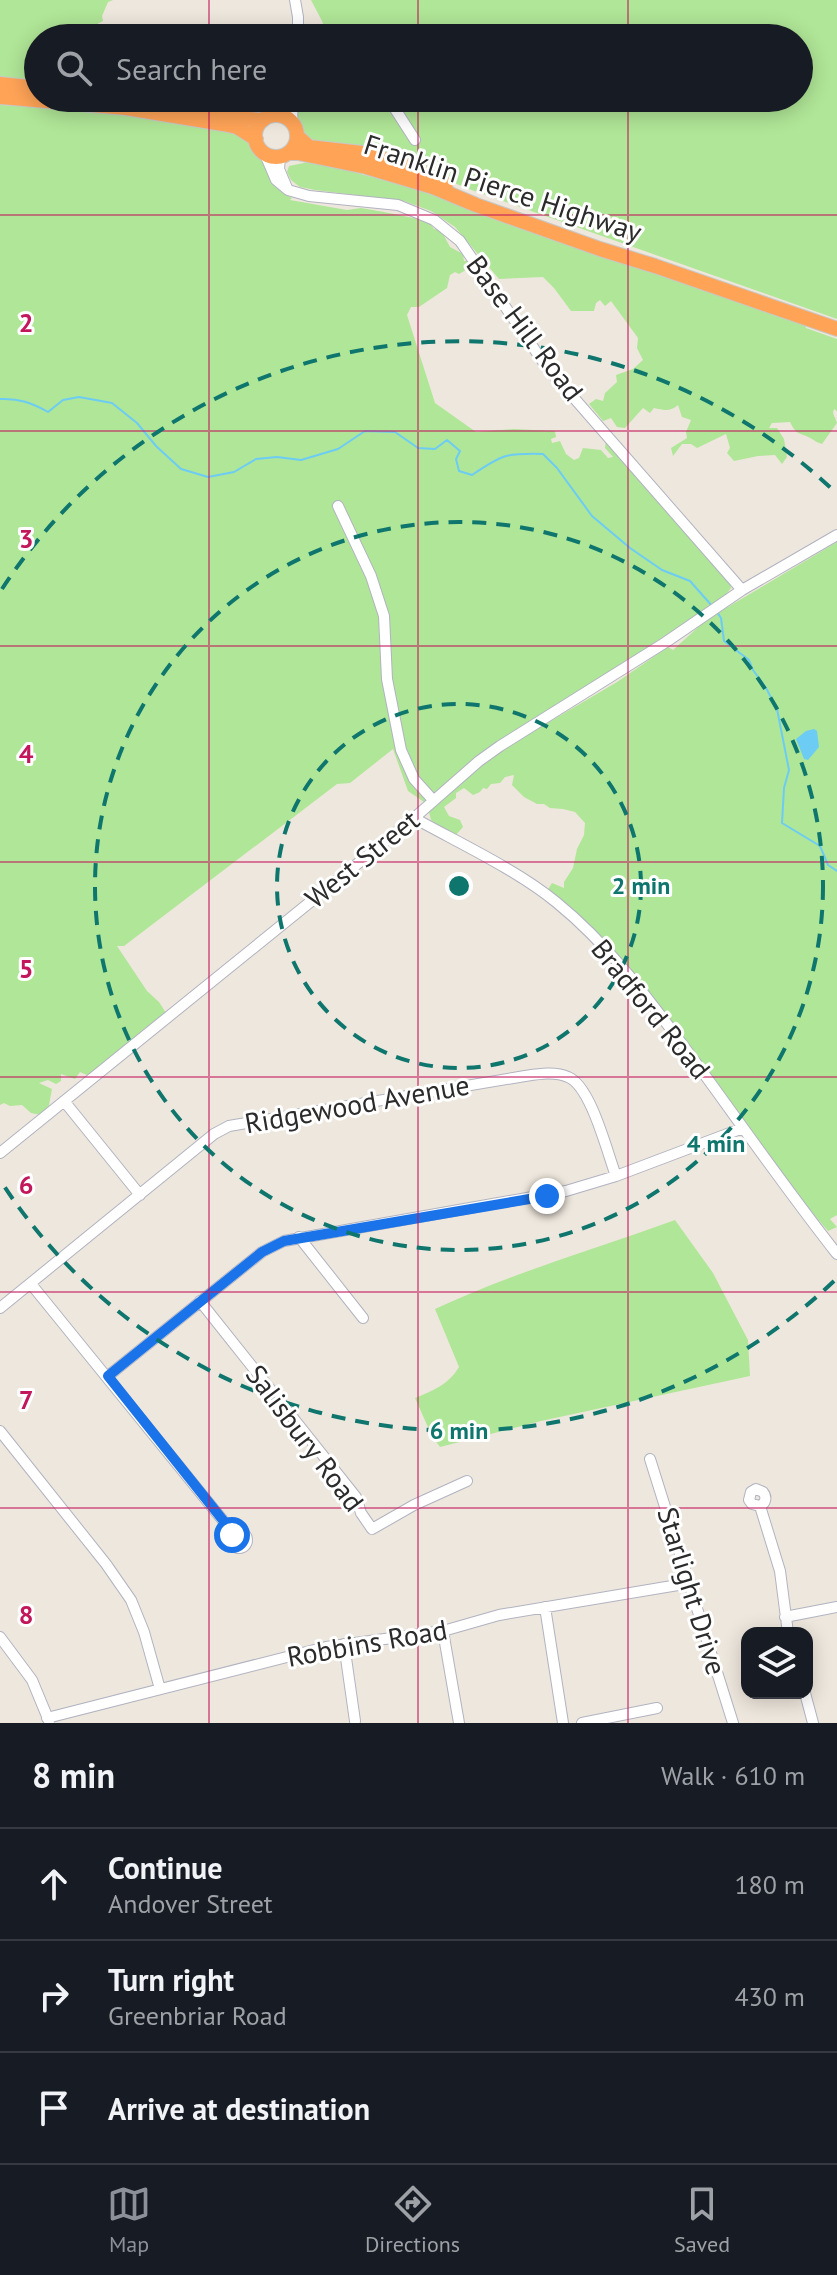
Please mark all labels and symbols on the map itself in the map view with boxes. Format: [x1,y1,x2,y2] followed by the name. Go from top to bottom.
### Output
[360,125,647,250] street label: Franklin Pierce Highway
[459,247,592,408] street label: Base Hill Road
[19,306,33,339] text: 2
[19,522,33,555] text: 3
[19,737,34,770] text: 4
[297,801,427,916] street label: West Street
[612,870,670,901] text: 2 min
[445,872,473,900] centre of rings
[584,931,719,1086] street label: Bradford Road
[19,952,33,985] text: 5
[242,1066,472,1141] street label: Ridgewood Avenue
[687,1128,745,1159] text: 4 min
[19,1168,33,1201] text: 6
[529,1178,565,1214] route end
[238,1357,373,1519] street label: Salisbury Road
[19,1383,33,1416] text: 7
[430,1415,488,1446] text: 6 min
[649,1502,736,1679] street label: Starlight Drive
[214,1517,250,1553] route start
[19,1598,33,1631] text: 8
[284,1610,450,1675] street label: Robbins Road

